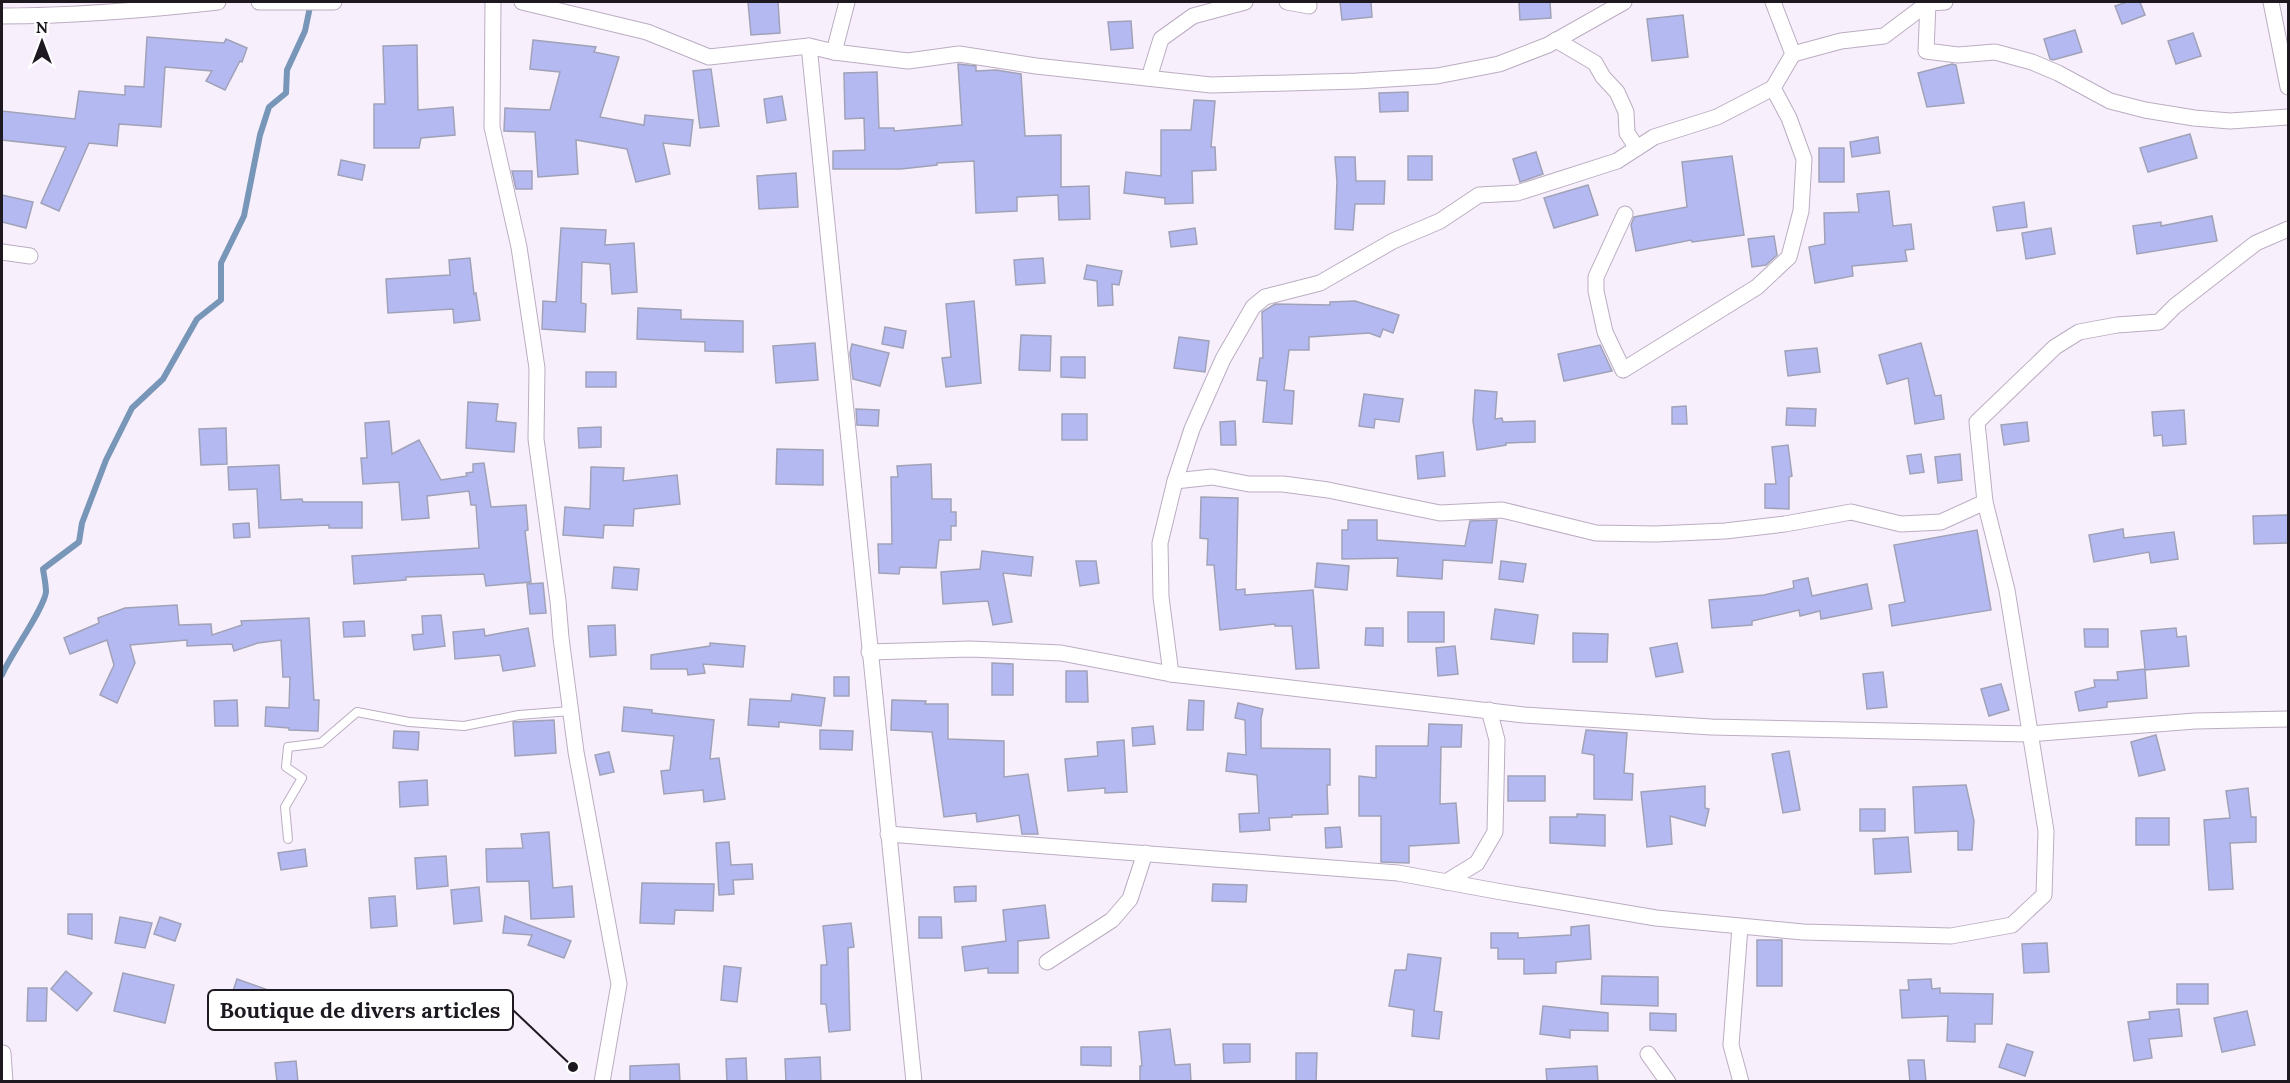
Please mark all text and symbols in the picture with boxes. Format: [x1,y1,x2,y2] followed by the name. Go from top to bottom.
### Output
[12,12,72,72] north arrow
[36,17,48,37] text: N
[208,990,513,1030] callout: Boutique de divers articles
[220,996,500,1024] text: Boutique de divers articles

